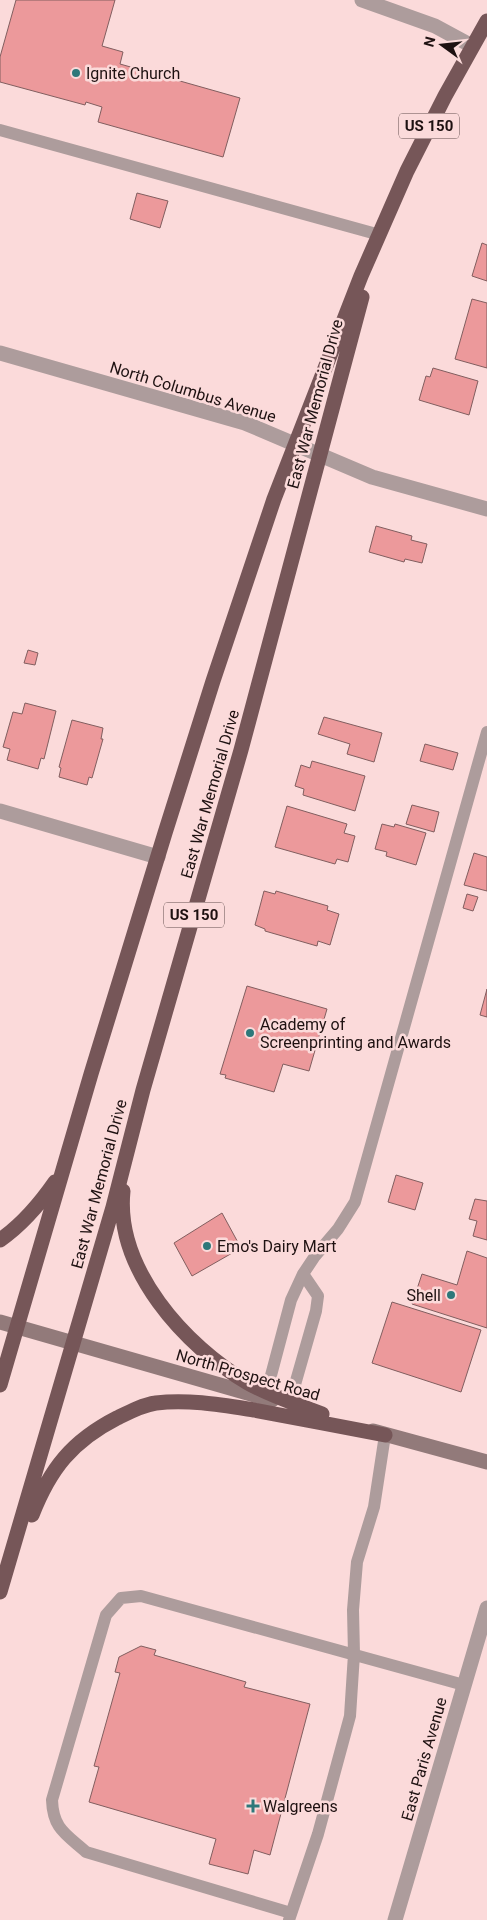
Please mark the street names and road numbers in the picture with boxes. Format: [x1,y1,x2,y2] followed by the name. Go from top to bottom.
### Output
[399,114,459,138] road number: US 150
[283,317,347,491] street label: East War Memorial Drive
[108,358,278,426] street label: North Columbus Avenue
[177,707,243,881] street label: East War Memorial Drive
[164,902,224,928] road number: US 150
[67,1097,131,1271] street label: East War Memorial Drive
[174,1345,322,1405] street label: North Prospect Road
[397,1695,451,1823] street label: East Paris Avenue

